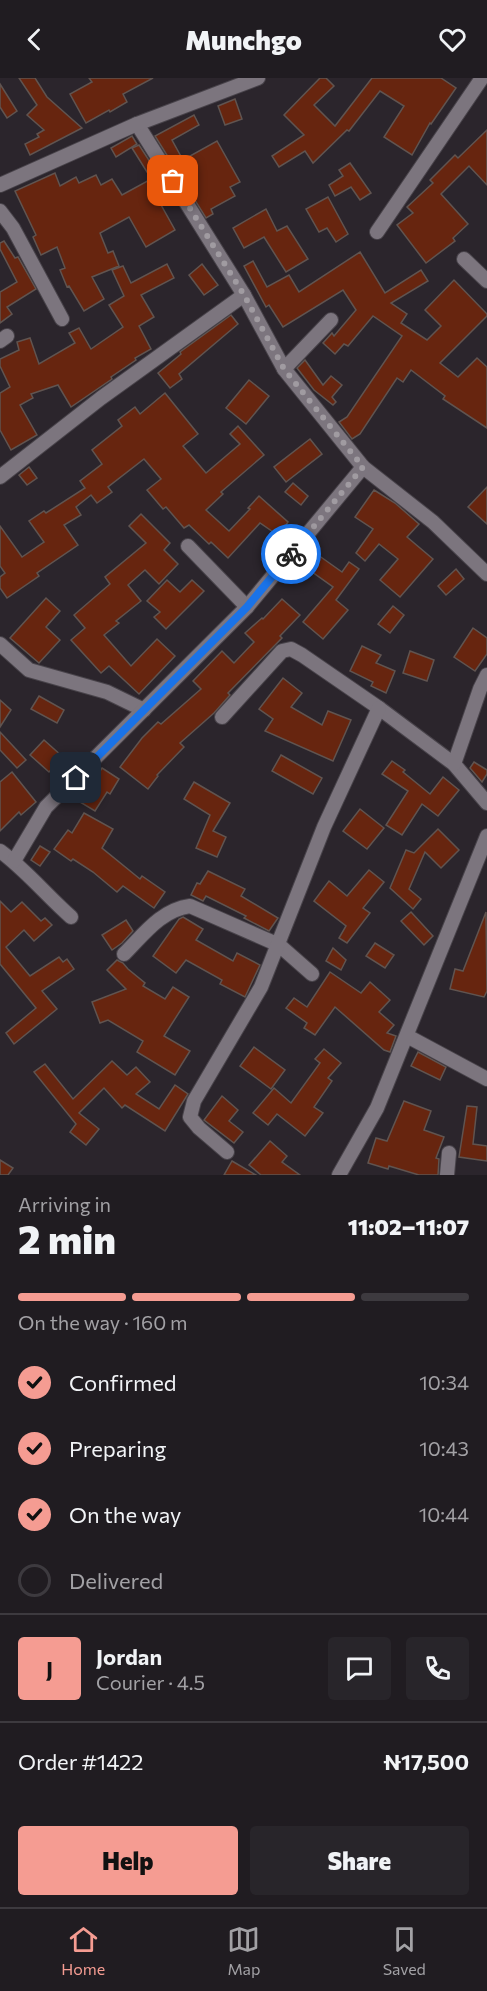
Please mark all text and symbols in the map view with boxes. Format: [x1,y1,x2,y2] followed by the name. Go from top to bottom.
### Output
[18,23,51,56] icon: back
[185,23,302,56] text: Munchgo
[436,23,469,56] icon: heart
[147,155,198,206] pin
[156,164,189,197] icon: bag
[261,524,321,584] courier
[275,538,308,571] icon: bike
[50,752,101,803] pin
[59,761,92,794] icon: home
[18,1192,111,1216] text: Arriving in
[348,1213,469,1240] text: 11:02–11:07
[18,1214,116,1262] text: 2 min
[18,1310,187,1334] text: On the way · 160 m
[18,1366,51,1399] icon: check
[69,1369,176,1396] text: Confirmed
[419,1370,469,1394] text: 10:34
[18,1432,51,1465] icon: check
[69,1435,166,1462] text: Preparing
[419,1436,469,1460] text: 10:43
[18,1498,51,1531] icon: check
[69,1501,181,1528] text: On the way
[419,1502,469,1526] text: 10:44
[69,1567,163,1594] text: Delivered
[328,1637,391,1700] button: chat
[406,1637,469,1700] button: phone
[96,1643,162,1670] text: Jordan
[46,1655,53,1682] text: J
[96,1670,205,1694] text: Courier · 4.5
[18,1748,143,1775] text: Order #1422
[383,1748,469,1775] text: ₦17,500
[18,1826,238,1895] button: Help
[250,1826,469,1895] button: Share
[61,1923,105,1978] tab: Home
[227,1923,260,1978] tab: Map
[383,1923,426,1978] tab: Saved

